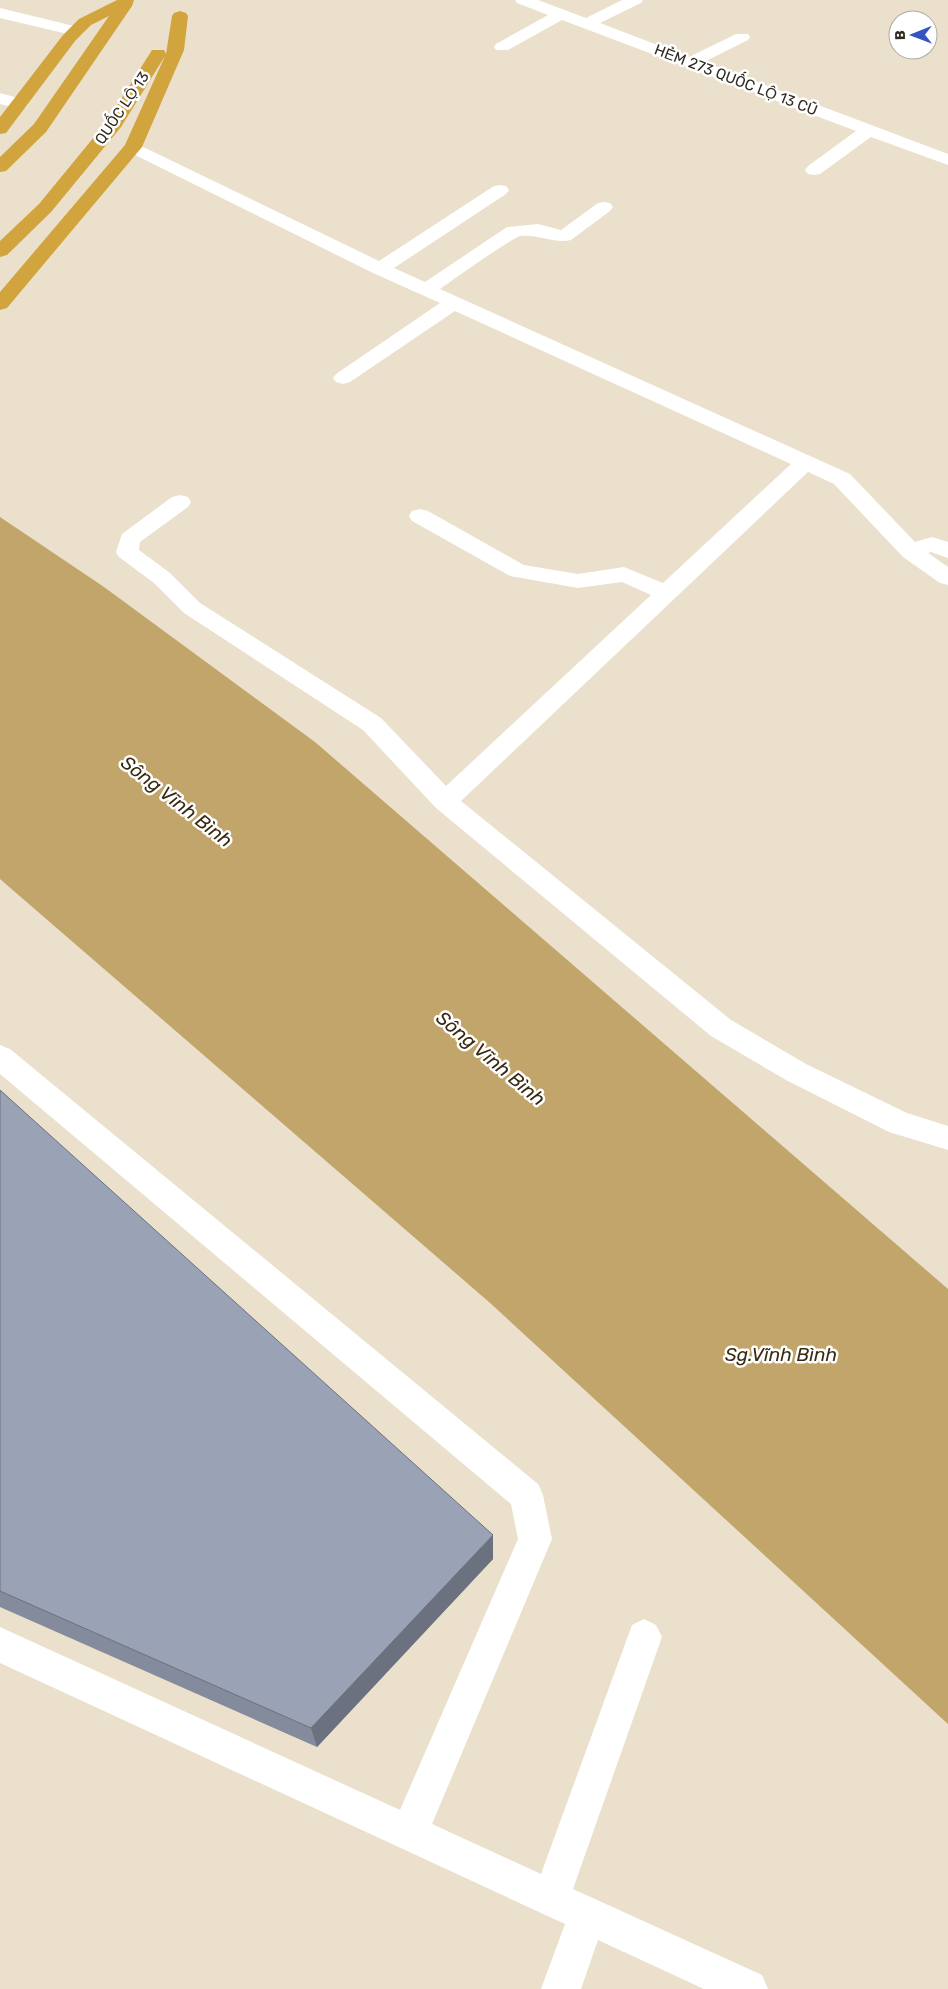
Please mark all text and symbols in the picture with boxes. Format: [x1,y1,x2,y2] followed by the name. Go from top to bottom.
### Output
[888,10,938,60] north arrow
[892,30,909,40] text: B
[652,39,821,119] street label: HẺM 273 QUỐC LỘ 13 CŨ
[90,67,153,148] street label: QUỐC LỘ 13
[116,751,237,852] water label: Sông Vĩnh Bình
[432,1006,550,1111] water label: Sông Vĩnh Bình
[725,1343,837,1366] water label: Sg.Vĩnh Bình

